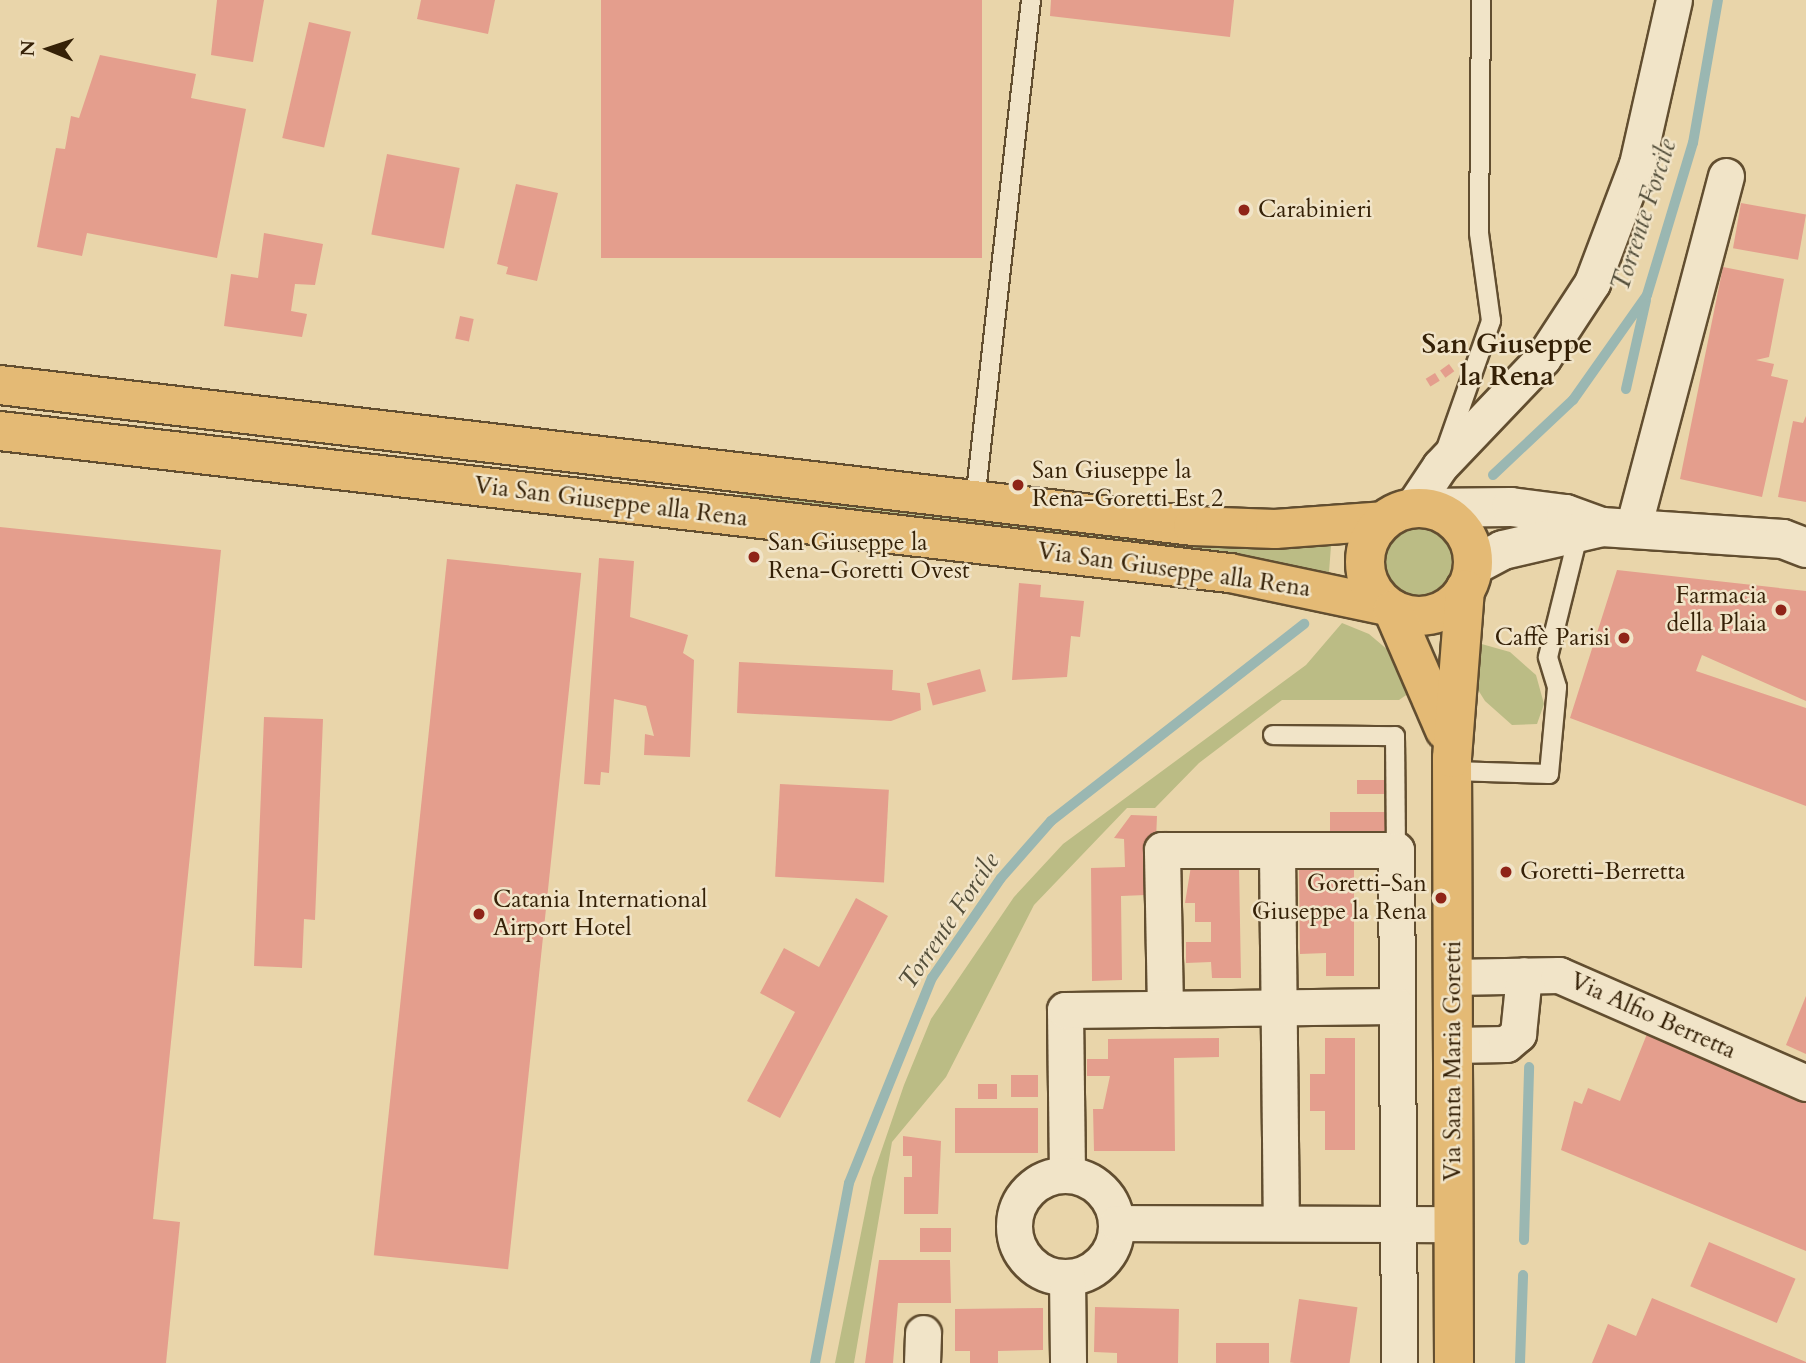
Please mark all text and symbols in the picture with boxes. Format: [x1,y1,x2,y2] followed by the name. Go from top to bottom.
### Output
[14,14,84,84] north arrow
[15,40,41,57] text: N
[1605,135,1683,295] water label: Torrente Forcile
[1258,196,1372,224] place label: Carabinieri
[1236,202,1252,218] marker: Carabinieri
[1422,327,1592,393] district label: San Giuseppe la Rena
[1032,457,1223,513] place label: San Giuseppe la Rena-Goretti Est 2
[473,471,749,533] street label: Via San Giuseppe alla Rena
[1010,477,1026,493] marker: San Giuseppe la Rena-Goretti Est 2
[768,529,970,585] place label: San Giuseppe la Rena-Goretti Ovest
[1036,537,1312,603] street label: Via San Giuseppe alla Rena
[746,549,762,565] marker: San Giuseppe la Rena-Goretti Ovest
[1667,582,1767,638] place label: Farmacia della Plaia
[1773,602,1789,618] marker: Farmacia della Plaia
[1495,624,1610,652] place label: Caffè Parisi
[1616,630,1632,646] marker: Caffè Parisi
[892,847,1006,995] water label: Torrente Forcile
[1520,858,1685,886] place label: Goretti-Berretta
[1498,864,1514,880] marker: Goretti-Berretta
[1252,870,1427,926] place label: Goretti-San Giuseppe la Rena
[493,886,707,942] place label: Catania International Airport Hotel
[1433,890,1449,906] marker: Goretti-San Giuseppe la Rena
[471,906,487,922] marker: Catania International Airport Hotel
[1439,941,1467,1181] street label: Via Santa Maria Goretti
[1566,967,1740,1065] street label: Via Alfio Berretta

